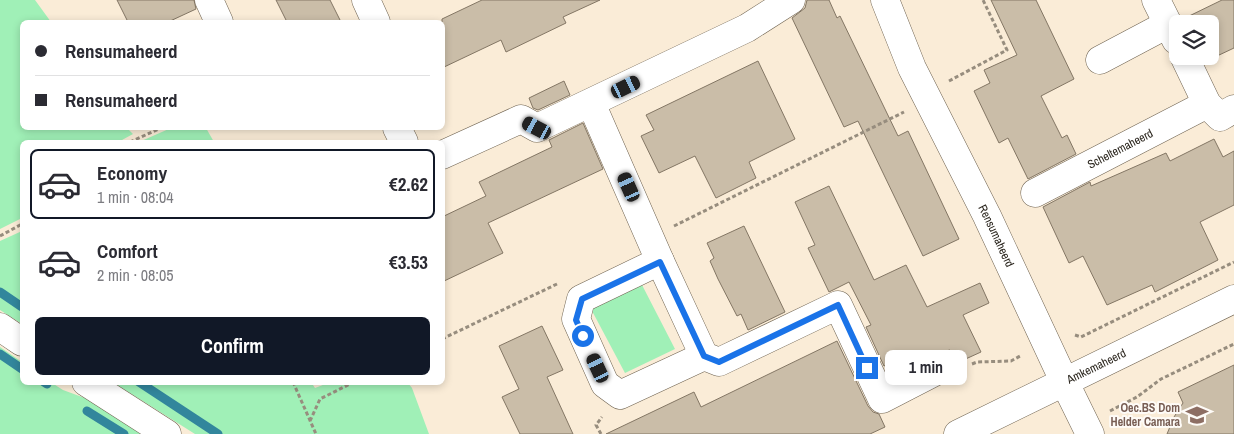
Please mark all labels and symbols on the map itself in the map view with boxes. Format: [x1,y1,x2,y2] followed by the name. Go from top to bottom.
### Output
[609,74,642,100] car
[520,114,553,142] car
[1085,125,1156,172] street label: Scheltemaheerd
[616,170,641,204] car
[975,202,1018,270] street label: Rensumaheerd
[572,325,594,347] route start
[1063,345,1129,388] street label: Amkemaheerd
[884,350,967,386] callout: 1 min
[584,351,611,385] car
[856,357,878,379] route end
[1111,400,1181,430] place label: Oec.BS Dom Helder Camara
[1184,402,1210,428] school or university icon: Oec.BS Dom Helder Camara

